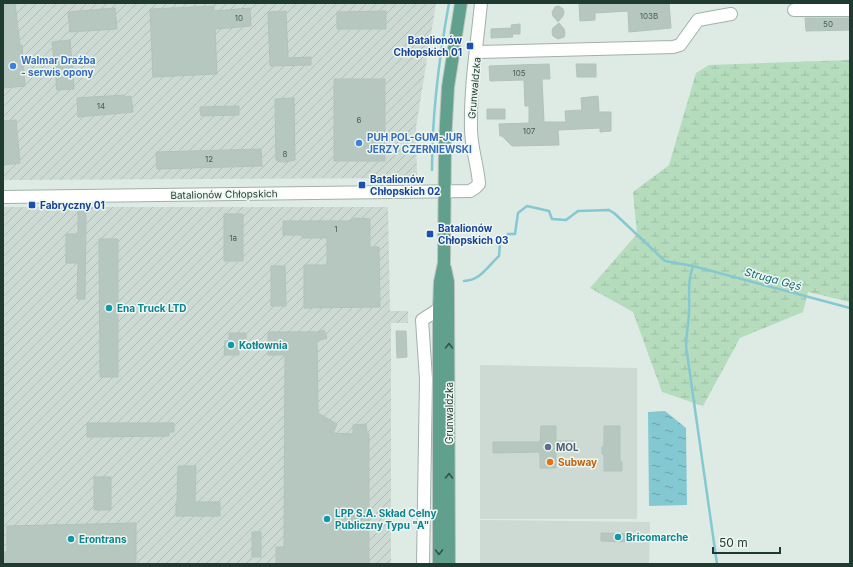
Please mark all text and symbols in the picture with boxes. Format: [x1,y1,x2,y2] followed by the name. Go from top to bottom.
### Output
[640,11,658,21] house number: 103B
[235,13,243,23] house number: 10
[823,19,833,29] house number: 50
[394,34,462,58] place label: Batalionów Chłopskich 01
[465,41,475,51] marker: Batalionów Chłopskich 01
[21,54,96,79] place label: Walmar Drażba - serwis opony
[465,57,483,119] street label: Grunwaldzka
[8,61,18,71] marker: Walmar Drażba - serwis opony
[512,68,526,78] house number: 105
[97,101,105,111] house number: 14
[357,115,362,125] house number: 6
[523,126,536,136] house number: 107
[367,131,472,155] place label: PUH POL-GUM-JUR JERZY CZERNIEWSKI
[354,138,364,148] marker: PUH POL-GUM-JUR JERZY CZERNIEWSKI
[283,149,288,159] house number: 8
[205,154,213,164] house number: 12
[370,173,440,197] place label: Batalionów Chłopskich 02
[357,180,367,190] marker: Batalionów Chłopskich 02
[170,187,278,201] street label: Batalionów Chłopskich
[40,199,105,212] place label: Fabryczny 01
[27,200,37,210] marker: Fabryczny 01
[438,222,509,246] place label: Batalionów Chłopskich 03
[334,224,338,234] house number: 1
[425,229,435,239] marker: Batalionów Chłopskich 03
[229,233,237,243] house number: 1a
[743,265,803,293] water label: Struga Gęś
[117,302,187,314] place label: Ena Truck LTD
[104,303,114,313] marker: Ena Truck LTD
[239,339,288,351] place label: Kotłownia
[226,340,236,350] marker: Kotłownia
[445,343,453,349] one-way arrow
[443,382,455,444] street label: Grunwaldzka
[556,441,579,453] place label: MOL
[543,442,553,452] marker: MOL
[558,456,597,469] place label: Subway
[545,457,555,467] marker: Subway
[445,473,453,479] one-way arrow
[335,507,436,532] place label: LPP S.A. Skład Celny Publiczny Typu "A"
[322,514,332,524] marker: LPP S.A. Skład Celny Publiczny Typu "A"
[713,529,780,555] scale bar
[626,531,688,543] place label: Bricomarche
[613,532,623,542] marker: Bricomarche
[79,533,127,545] place label: Erontrans
[66,534,76,544] marker: Erontrans
[719,535,748,550] text: 50 m
[435,549,443,555] one-way arrow

